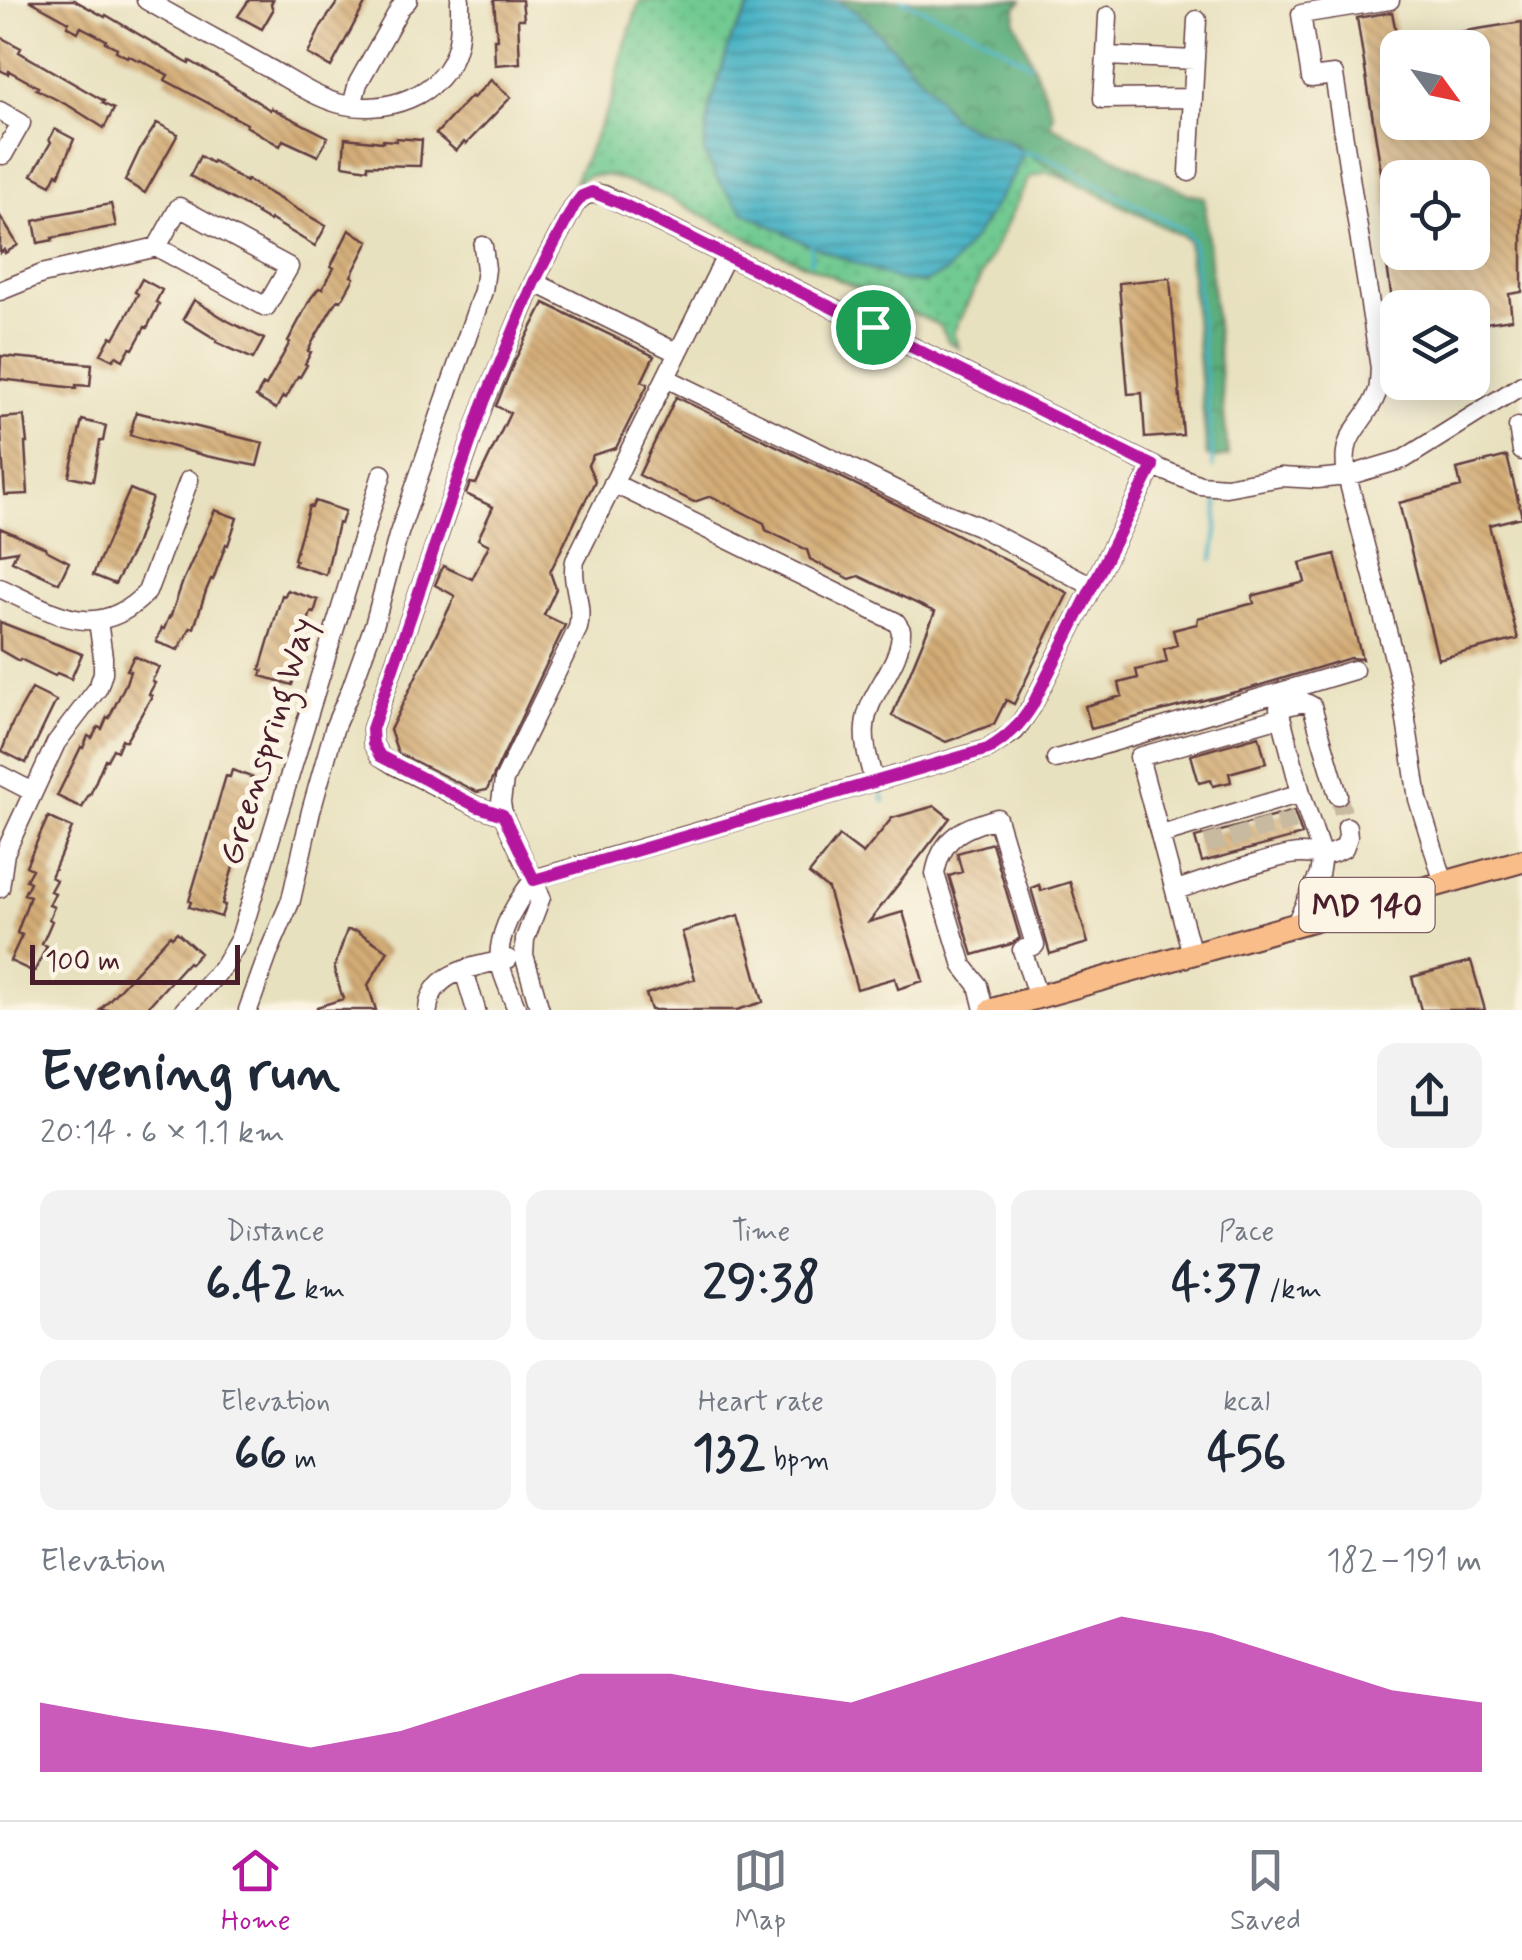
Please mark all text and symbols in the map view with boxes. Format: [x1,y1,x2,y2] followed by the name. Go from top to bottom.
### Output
[1380,30,1490,140] north arrow
[1380,30,1490,400] map controls
[1380,160,1490,270] button: locate
[831,285,916,370] pin
[1380,290,1490,400] button: layers
[846,300,901,355] icon: arrive
[208,612,331,872] street label: Greenspring Way
[1300,878,1434,932] road number: MD 140
[30,940,240,984] scale bar
[45,944,120,981] text: 100 m
[40,1038,340,1110] text: Evening run
[1377,1043,1482,1148] button: share
[40,1112,285,1154] text: 20:14 · 6 × 1.1 km
[226,1214,325,1251] text: Distance
[732,1214,790,1251] text: Time
[1219,1214,1275,1251] text: Pace
[205,1251,297,1317] text: 6.42
[702,1251,820,1317] text: 29:38
[1171,1251,1261,1317] text: 4:37
[297,1272,345,1309] text: km
[1261,1272,1322,1309] text: /km
[220,1384,330,1421] text: Elevation
[698,1384,824,1421] text: Heart rate
[1223,1384,1270,1421] text: kcal
[234,1421,287,1487] text: 66
[692,1421,766,1487] text: 132
[1207,1421,1286,1487] text: 456
[287,1442,317,1479] text: m
[766,1442,830,1479] text: bpm
[40,1540,166,1582] text: Elevation
[1327,1540,1482,1582] text: 182–191 m
[221,1843,291,1940] tab: Home
[733,1843,788,1940] tab: Map
[1230,1843,1301,1940] tab: Saved

